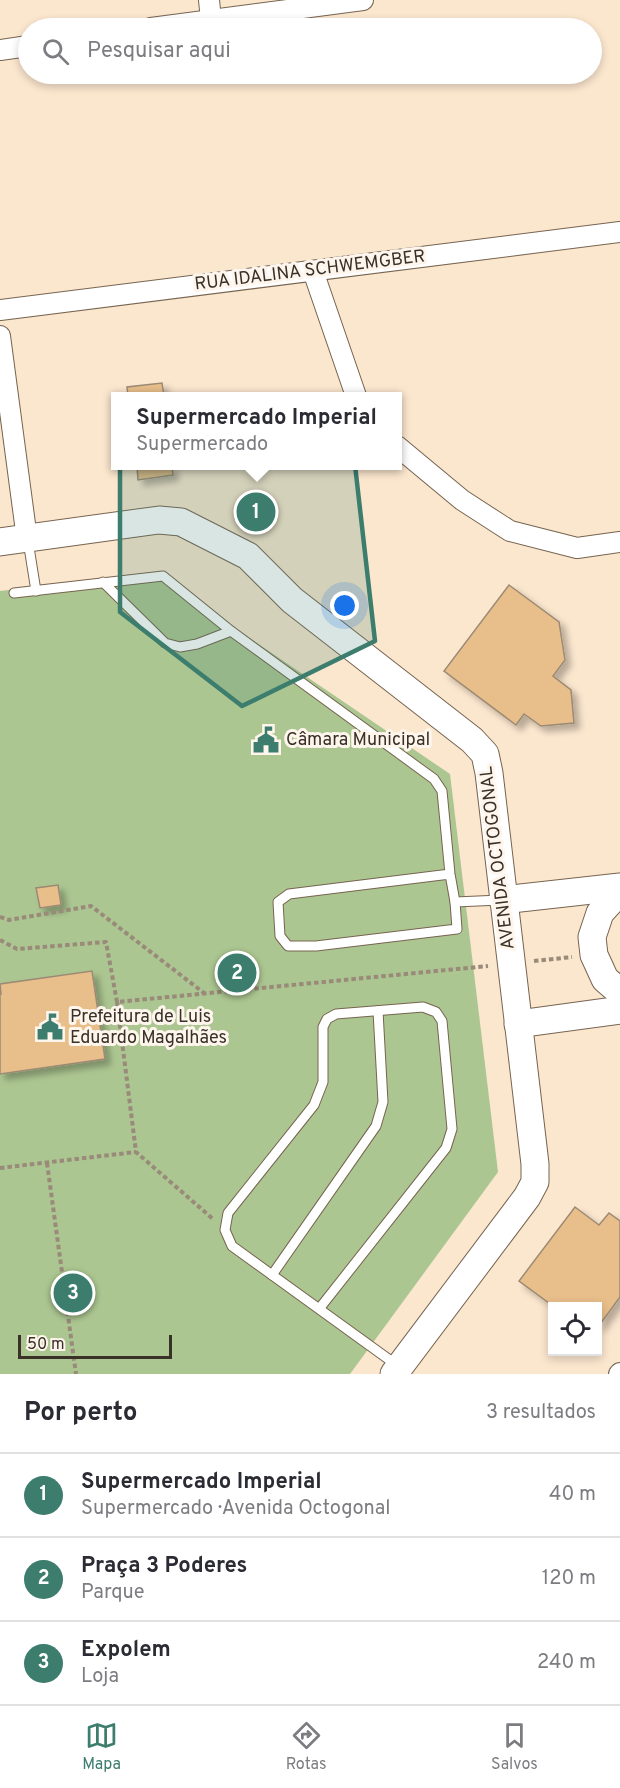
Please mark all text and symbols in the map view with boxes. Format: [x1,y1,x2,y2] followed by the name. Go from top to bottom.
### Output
[18,18,602,84] search box
[39,35,72,68] icon: search
[87,38,231,65] text: Pesquisar aqui
[193,245,427,297] street label: RUA IDALINA SCHWEMGBER
[111,392,402,470] popup
[136,405,377,432] text: Supermercado Imperial
[136,432,268,458] text: Supermercado
[236,490,276,534] pin: 1
[330,591,359,620] your location
[251,725,281,755] public building icon: Câmara Municipal
[286,729,430,752] place label: Câmara Municipal
[475,765,521,951] street label: AVENIDA OCTOGONAL
[218,950,256,996] pin: 2
[70,1006,227,1050] place label: Prefeitura de Luis Eduardo Magalhães
[35,1012,65,1042] public building icon: Prefeitura de Luis Eduardo Magalhães
[54,1270,92,1316] pin: 3
[548,1302,602,1356] map controls
[548,1302,602,1356] button: locate
[18,1332,172,1360] scale bar
[27,1335,65,1355] text: 50 m
[24,1397,138,1430] text: Por perto
[486,1400,596,1426] text: 3 resultados
[81,1469,322,1496] text: Supermercado Imperial
[40,1482,48,1508] text: 1
[549,1482,596,1508] text: 40 m
[81,1496,391,1522] text: Supermercado · Avenida Octogonal
[81,1553,247,1580] text: Praça 3 Poderes
[37,1566,50,1592] text: 2
[542,1566,596,1592] text: 120 m
[81,1580,144,1606] text: Parque
[81,1637,171,1664] text: Expolem
[38,1650,50,1676] text: 3
[537,1650,596,1676] text: 240 m
[81,1664,119,1690] text: Loja
[82,1719,121,1775] tab: Mapa
[286,1719,326,1775] tab: Rotas
[491,1719,538,1775] tab: Salvos

